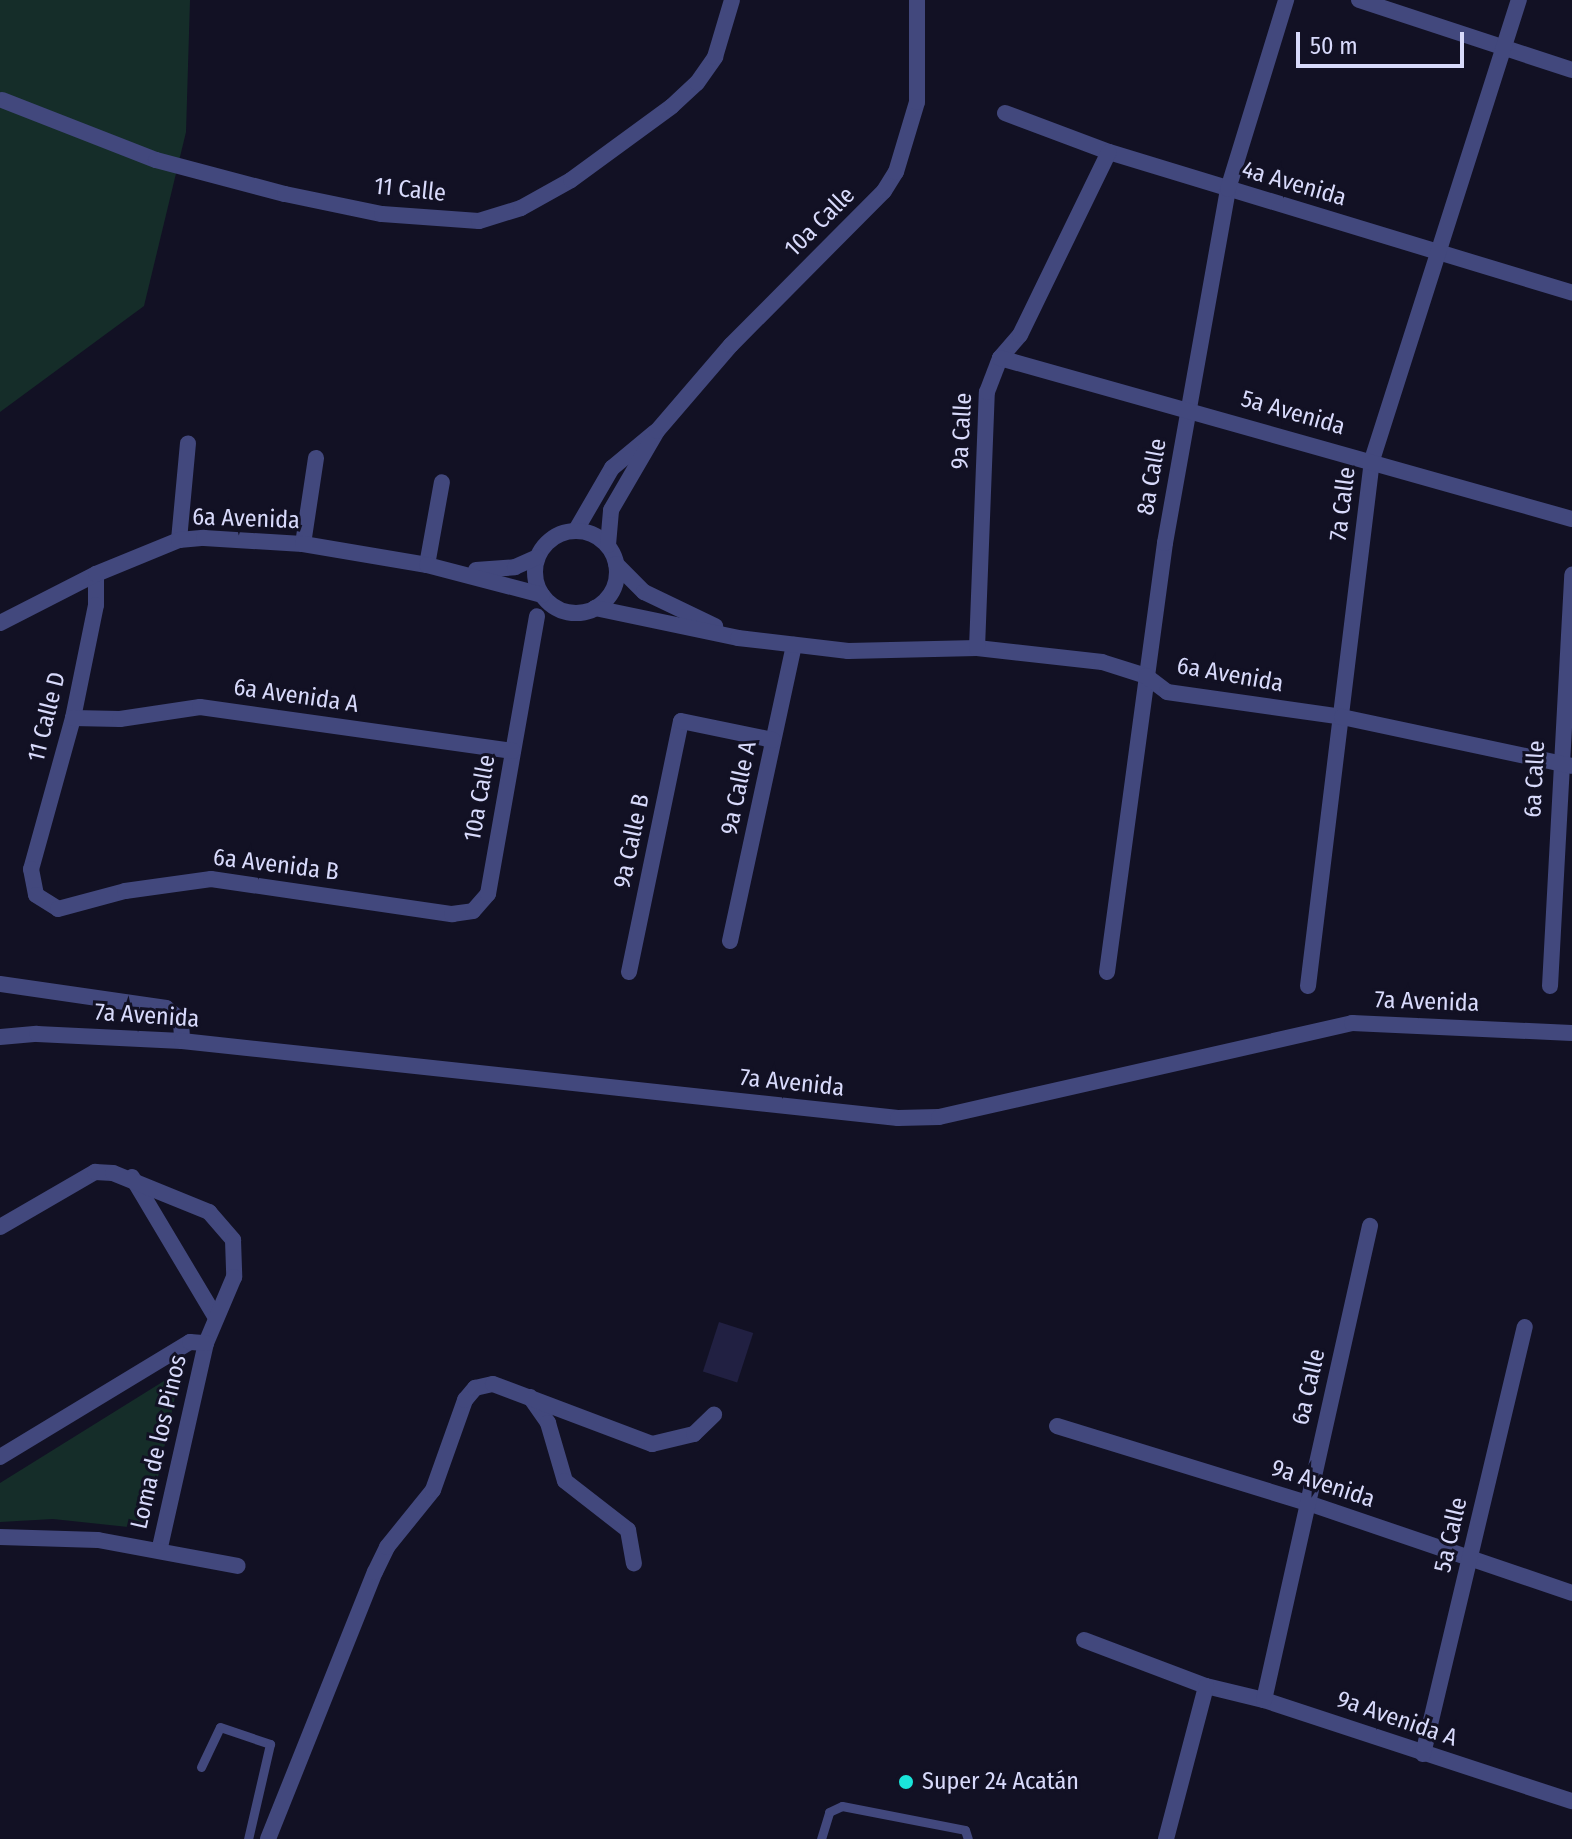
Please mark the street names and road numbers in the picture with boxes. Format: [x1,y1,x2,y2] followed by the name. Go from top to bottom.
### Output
[1238,155,1350,213] street label: 4a Avenida
[373,172,447,208] street label: 11 Calle
[779,181,861,263] street label: 10a Calle
[1238,384,1348,442] street label: 5a Avenida
[946,392,978,470] street label: 9a Calle
[1131,436,1173,518] street label: 8a Calle
[1324,465,1362,543] street label: 7a Calle
[192,503,300,535] street label: 6a Avenida
[1174,651,1286,699] street label: 6a Avenida
[22,669,72,765] street label: 11 Calle D
[232,673,360,719] street label: 6a Avenida A
[715,739,763,837] street label: 9a Calle A
[1519,740,1551,818] street label: 6a Calle
[458,753,502,843] street label: 10a Calle
[608,791,656,891] street label: 9a Calle B
[211,843,341,887] street label: 6a Avenida B
[1374,986,1480,1018] street label: 7a Avenida
[94,998,200,1034] street label: 7a Avenida
[738,1063,846,1103] street label: 7a Avenida
[1286,1346,1332,1428] street label: 6a Calle
[125,1352,193,1532] street label: Loma de los Pinos
[1268,1454,1378,1514] street label: 9a Avenida
[1428,1495,1474,1575] street label: 5a Calle
[1333,1685,1461,1753] street label: 9a Avenida A

